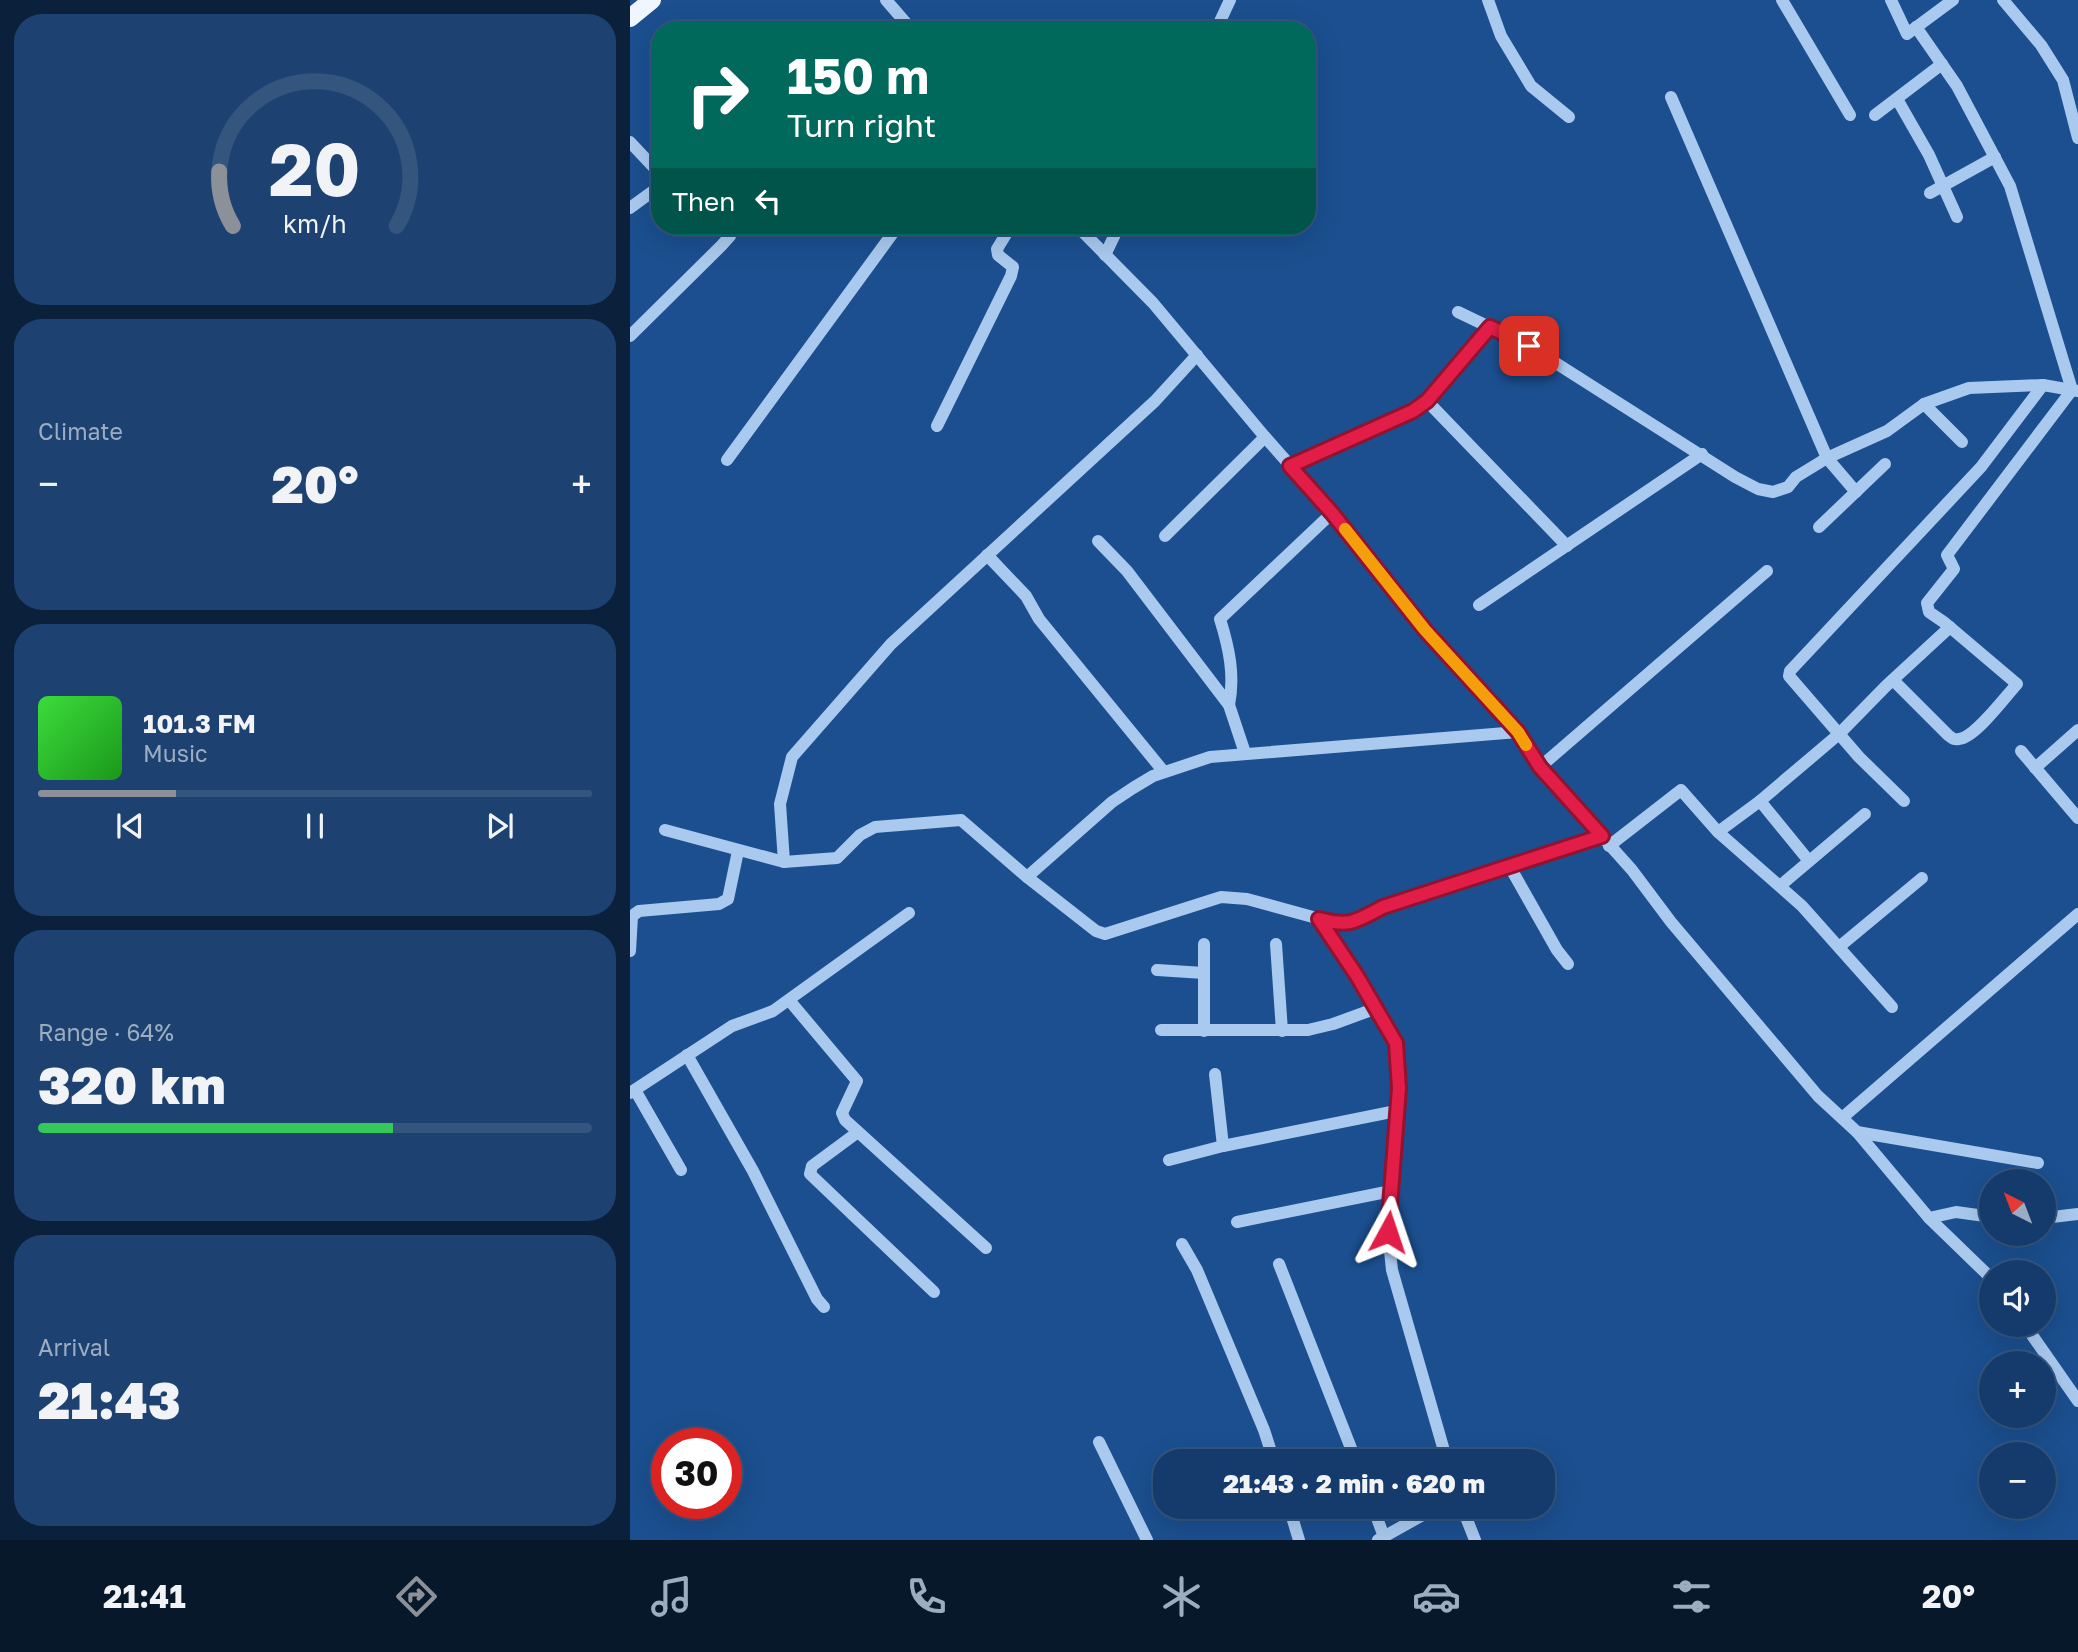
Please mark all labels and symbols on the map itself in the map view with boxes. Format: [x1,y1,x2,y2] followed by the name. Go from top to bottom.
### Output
[1499,316,1559,376] pin
[1979,1169,2056,1246] north arrow
[1351,1195,1425,1269] position arrow
[651,1428,742,1519] speed limit sign: 30

